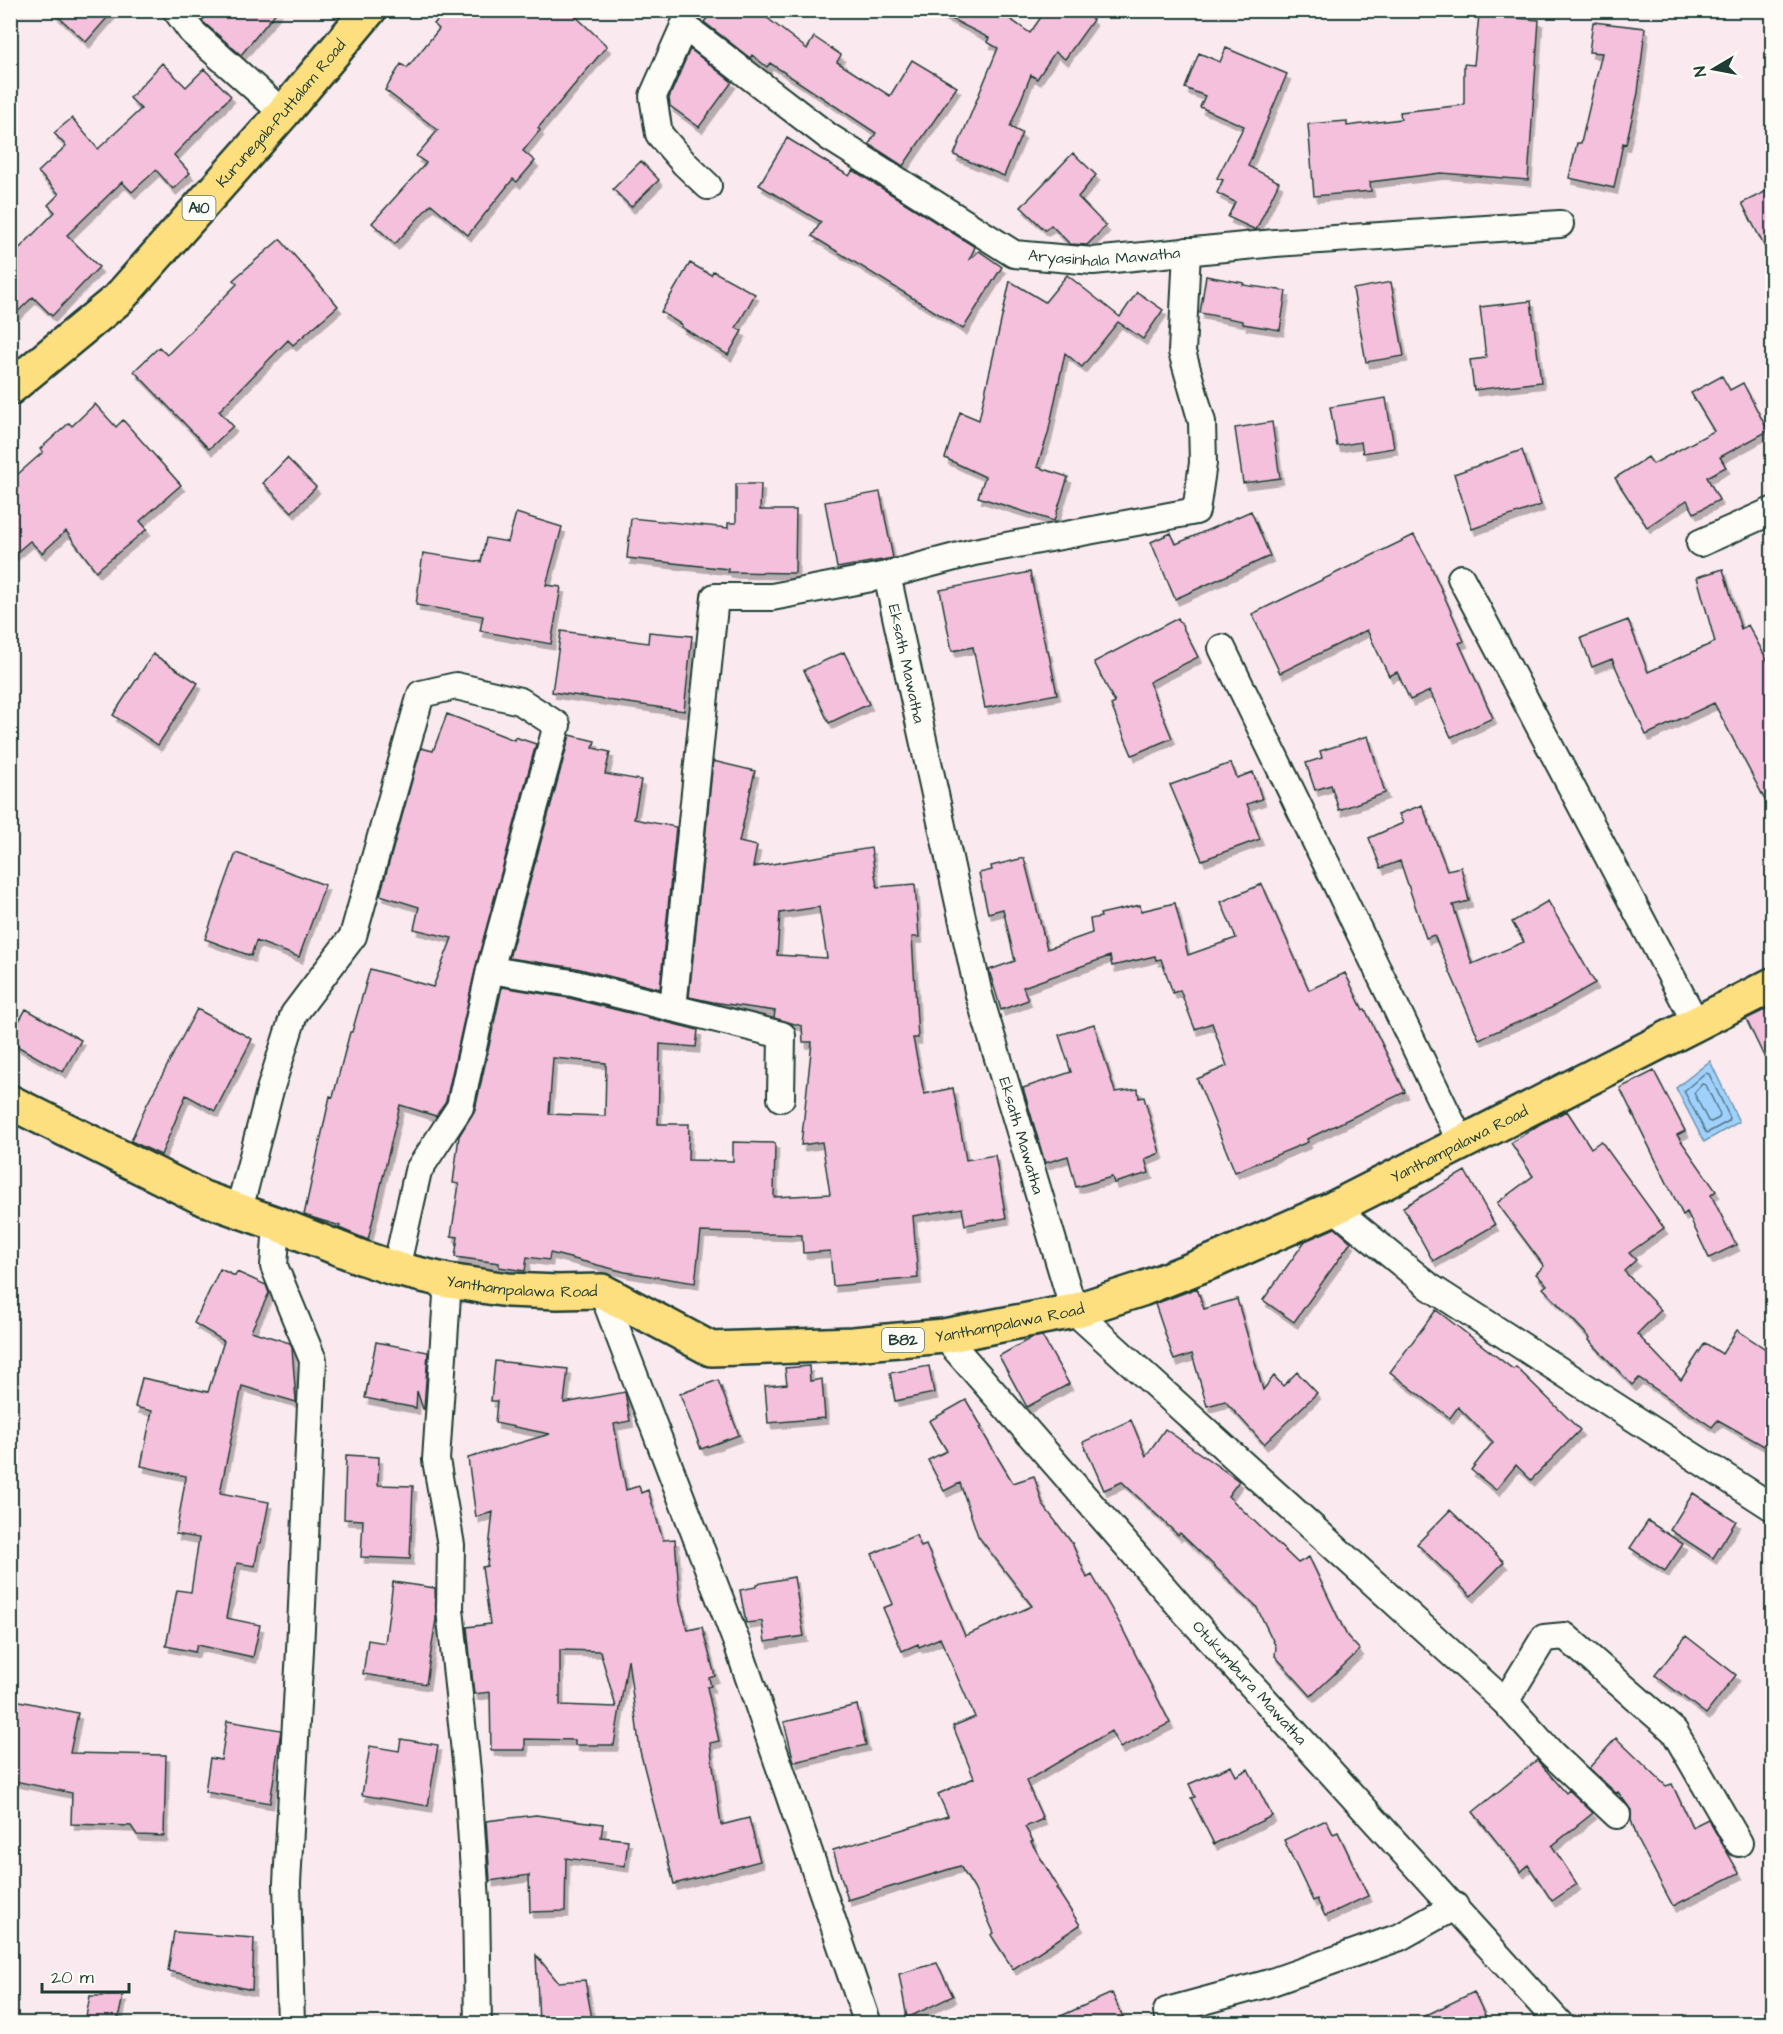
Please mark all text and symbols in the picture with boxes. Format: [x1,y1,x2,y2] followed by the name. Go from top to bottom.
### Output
[211,35,351,192] street label: Kurunegala-Puttalam Road
[1684,39,1744,99] north arrow
[1689,65,1712,78] text: N
[182,196,216,220] road number: A10
[1027,241,1181,272] street label: Aryasinhala Mawatha
[883,602,930,725] street label: Eksath Mawatha
[993,1074,1049,1197] street label: Eksath Mawatha
[1387,1100,1532,1188] street label: Yanthampalawa Road
[445,1270,598,1303] street label: Yanthampalawa Road
[934,1297,1087,1348] street label: Yanthampalawa Road
[882,1328,924,1352] road number: B82
[1187,1616,1312,1750] street label: Otukumbura Mawatha
[42,1956,129,1994] scale bar
[51,1965,94,1990] text: 20 m

